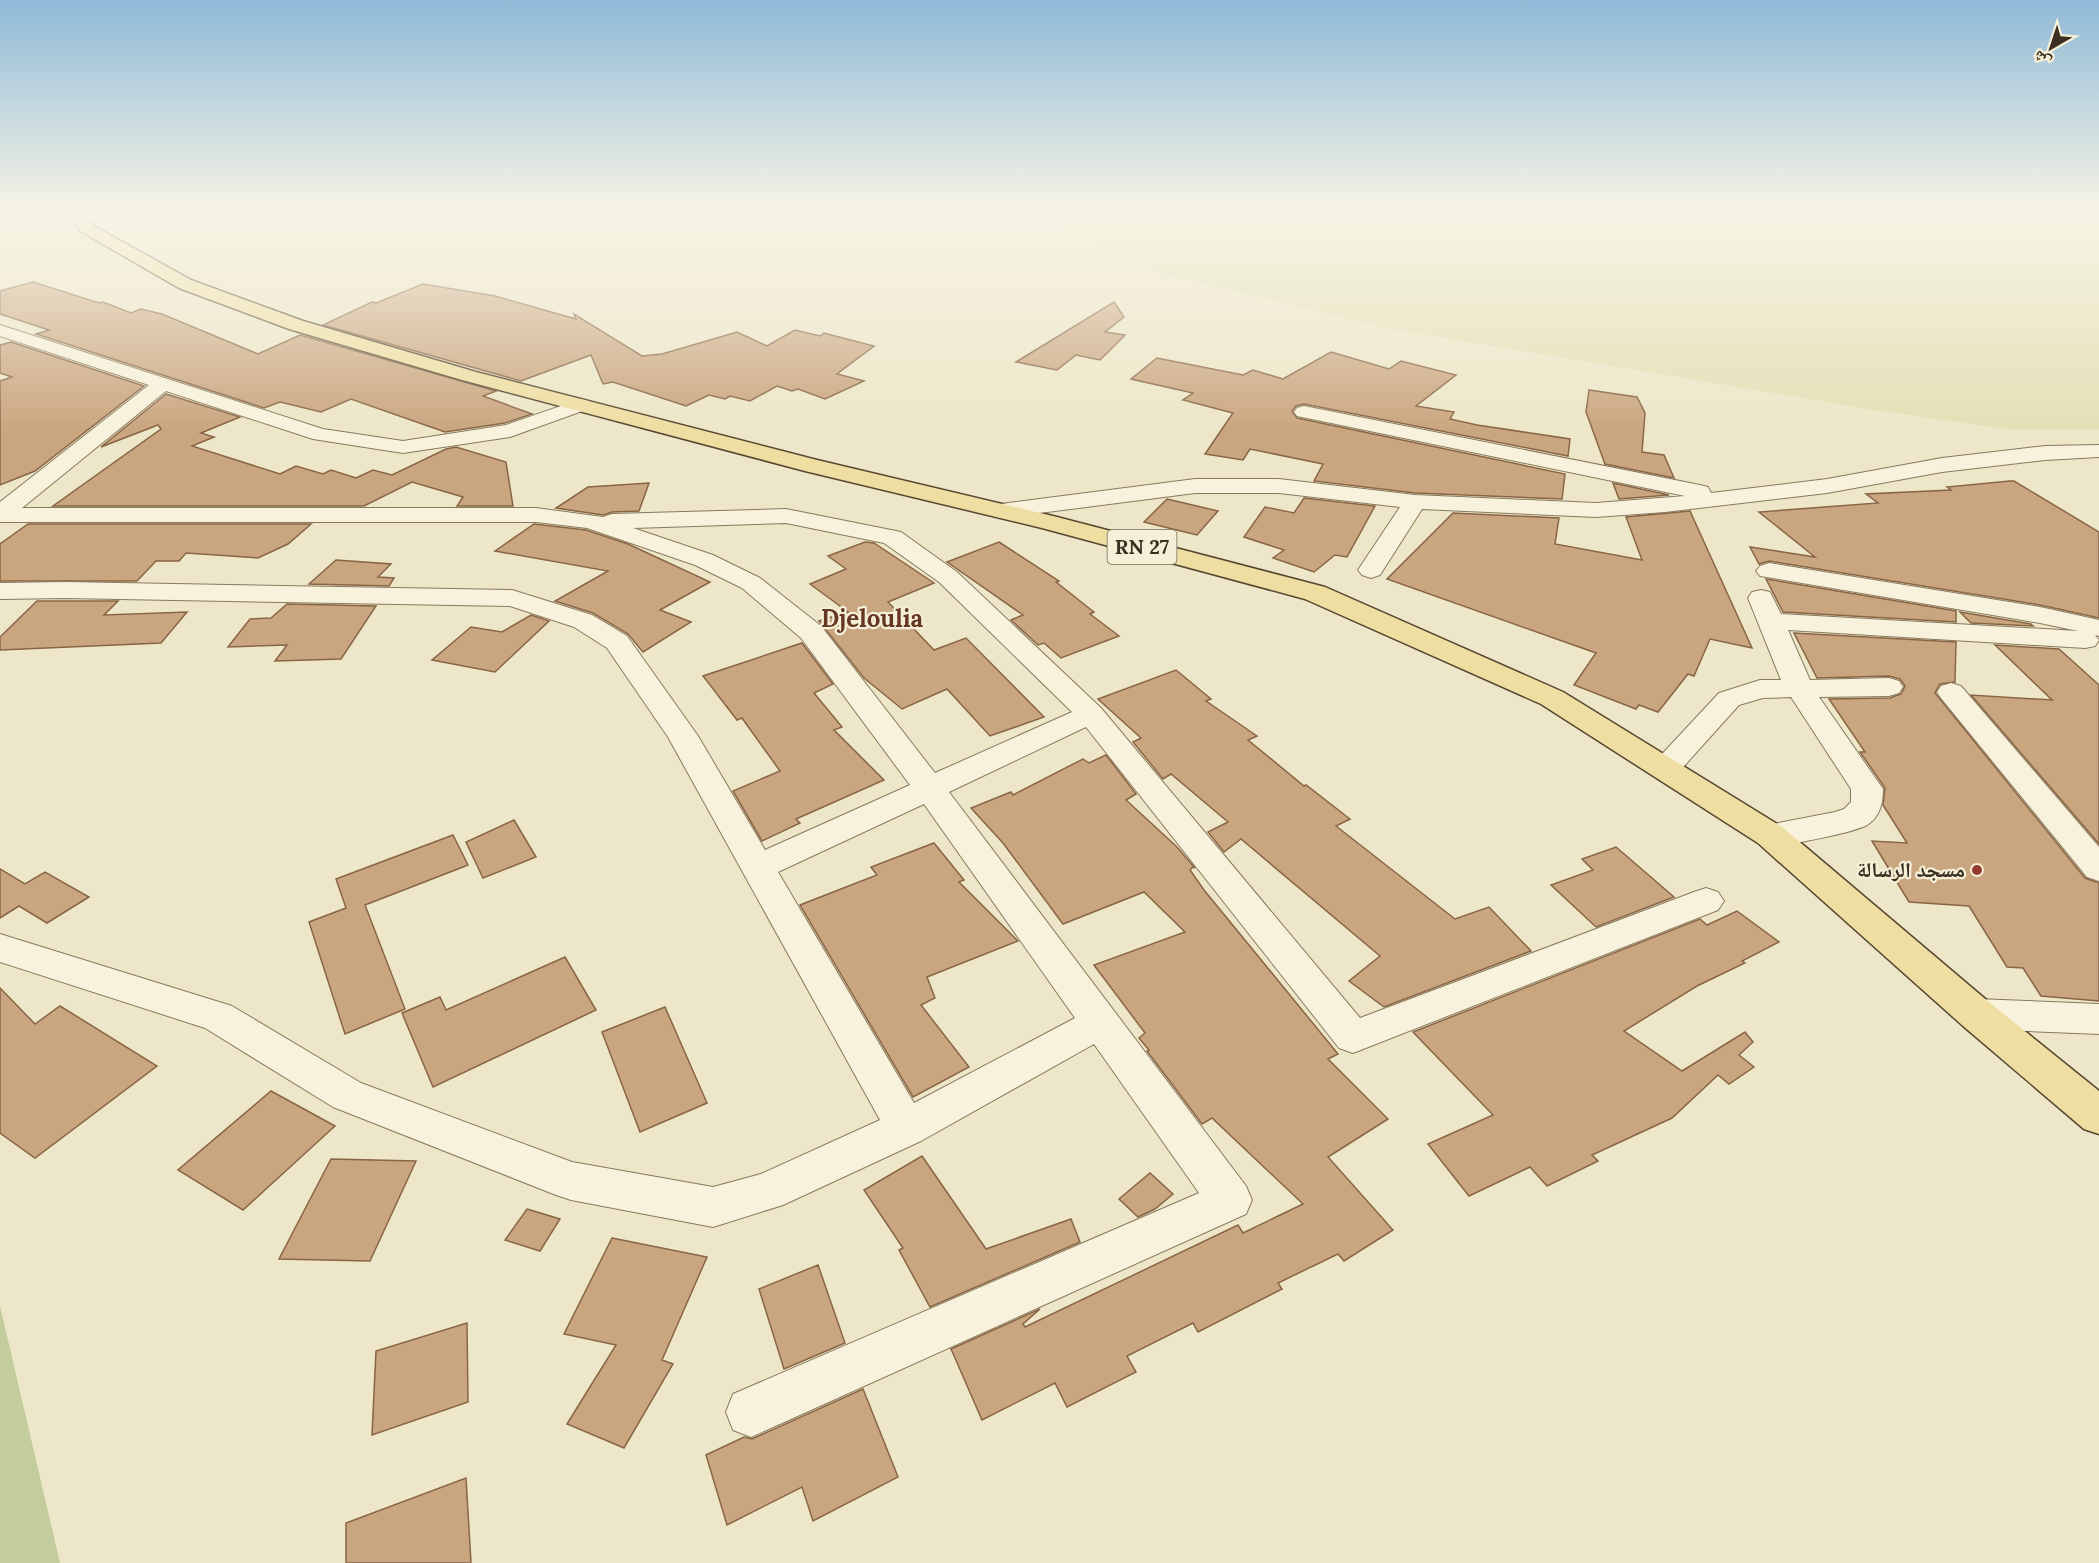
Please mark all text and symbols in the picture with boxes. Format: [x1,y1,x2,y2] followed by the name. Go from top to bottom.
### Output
[2021,18,2081,78] north arrow
[2029,47,2054,73] text: ش
[1108,530,1176,564] road number: RN 27
[821,603,924,634] district label: Djeloulia
[1857,856,1965,883] place label: مسجد الرسالة
[1970,863,1984,877] marker: مسجد الرسالة

